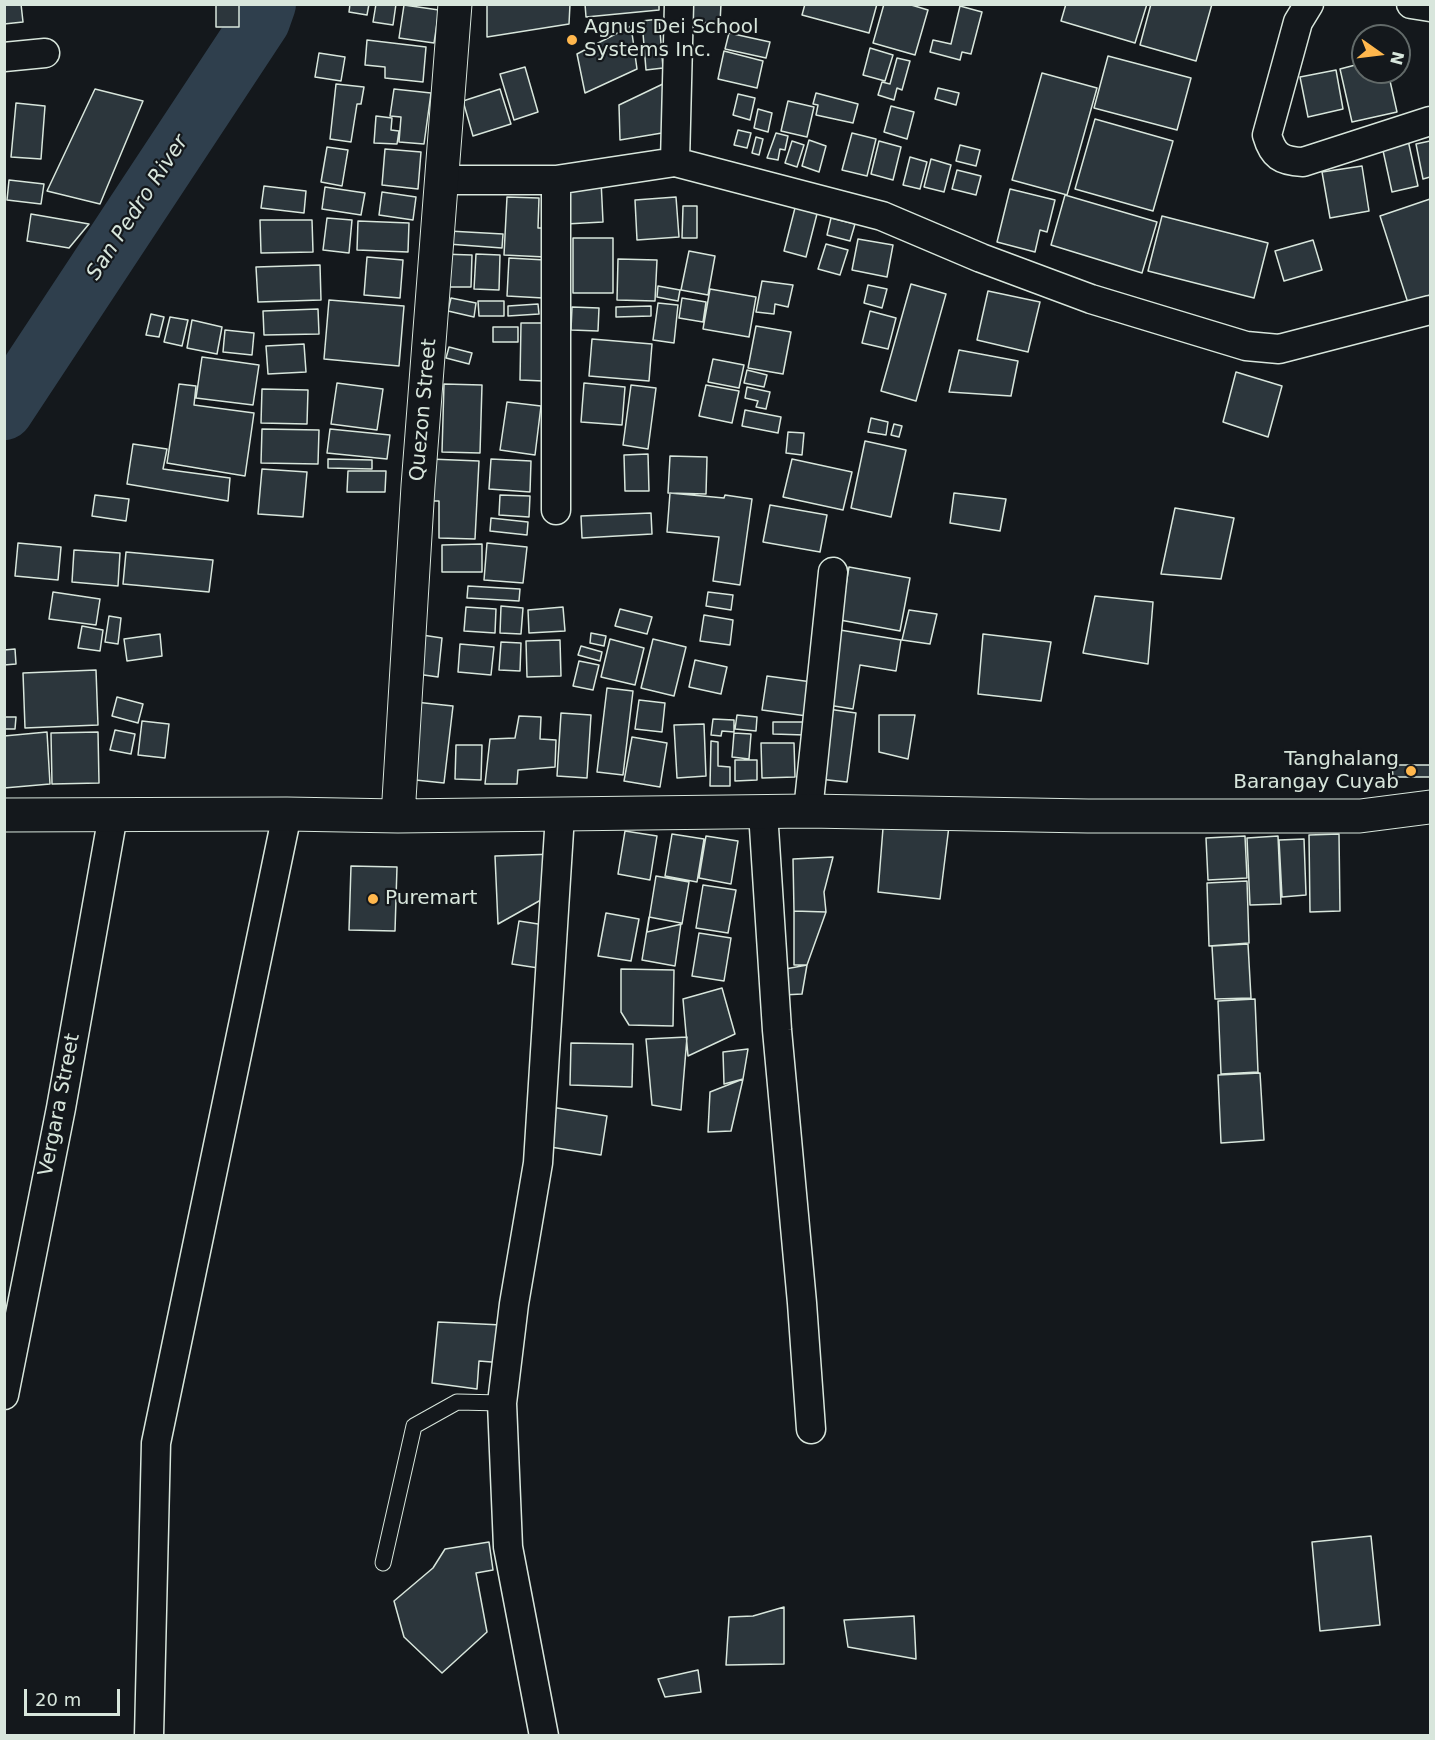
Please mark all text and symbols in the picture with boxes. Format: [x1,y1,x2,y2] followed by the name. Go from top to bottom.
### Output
[584,16,759,63] place label: Agnus Dei School Systems Inc.
[1351,24,1411,84] north arrow
[565,33,579,47] marker: Agnus Dei School Systems Inc.
[1386,49,1408,67] text: N
[82,131,194,285] water label: San Pedro River
[406,338,442,482] street label: Quezon Street
[1233,748,1399,795] place label: Tanghalang Barangay Cuyab
[1404,764,1418,778] marker: Tanghalang Barangay Cuyab
[385,887,477,911] place label: Puremart
[366,892,380,906] marker: Puremart
[34,1032,86,1178] street label: Vergara Street
[27,1677,123,1715] scale bar
[35,1689,81,1710] text: 20 m

